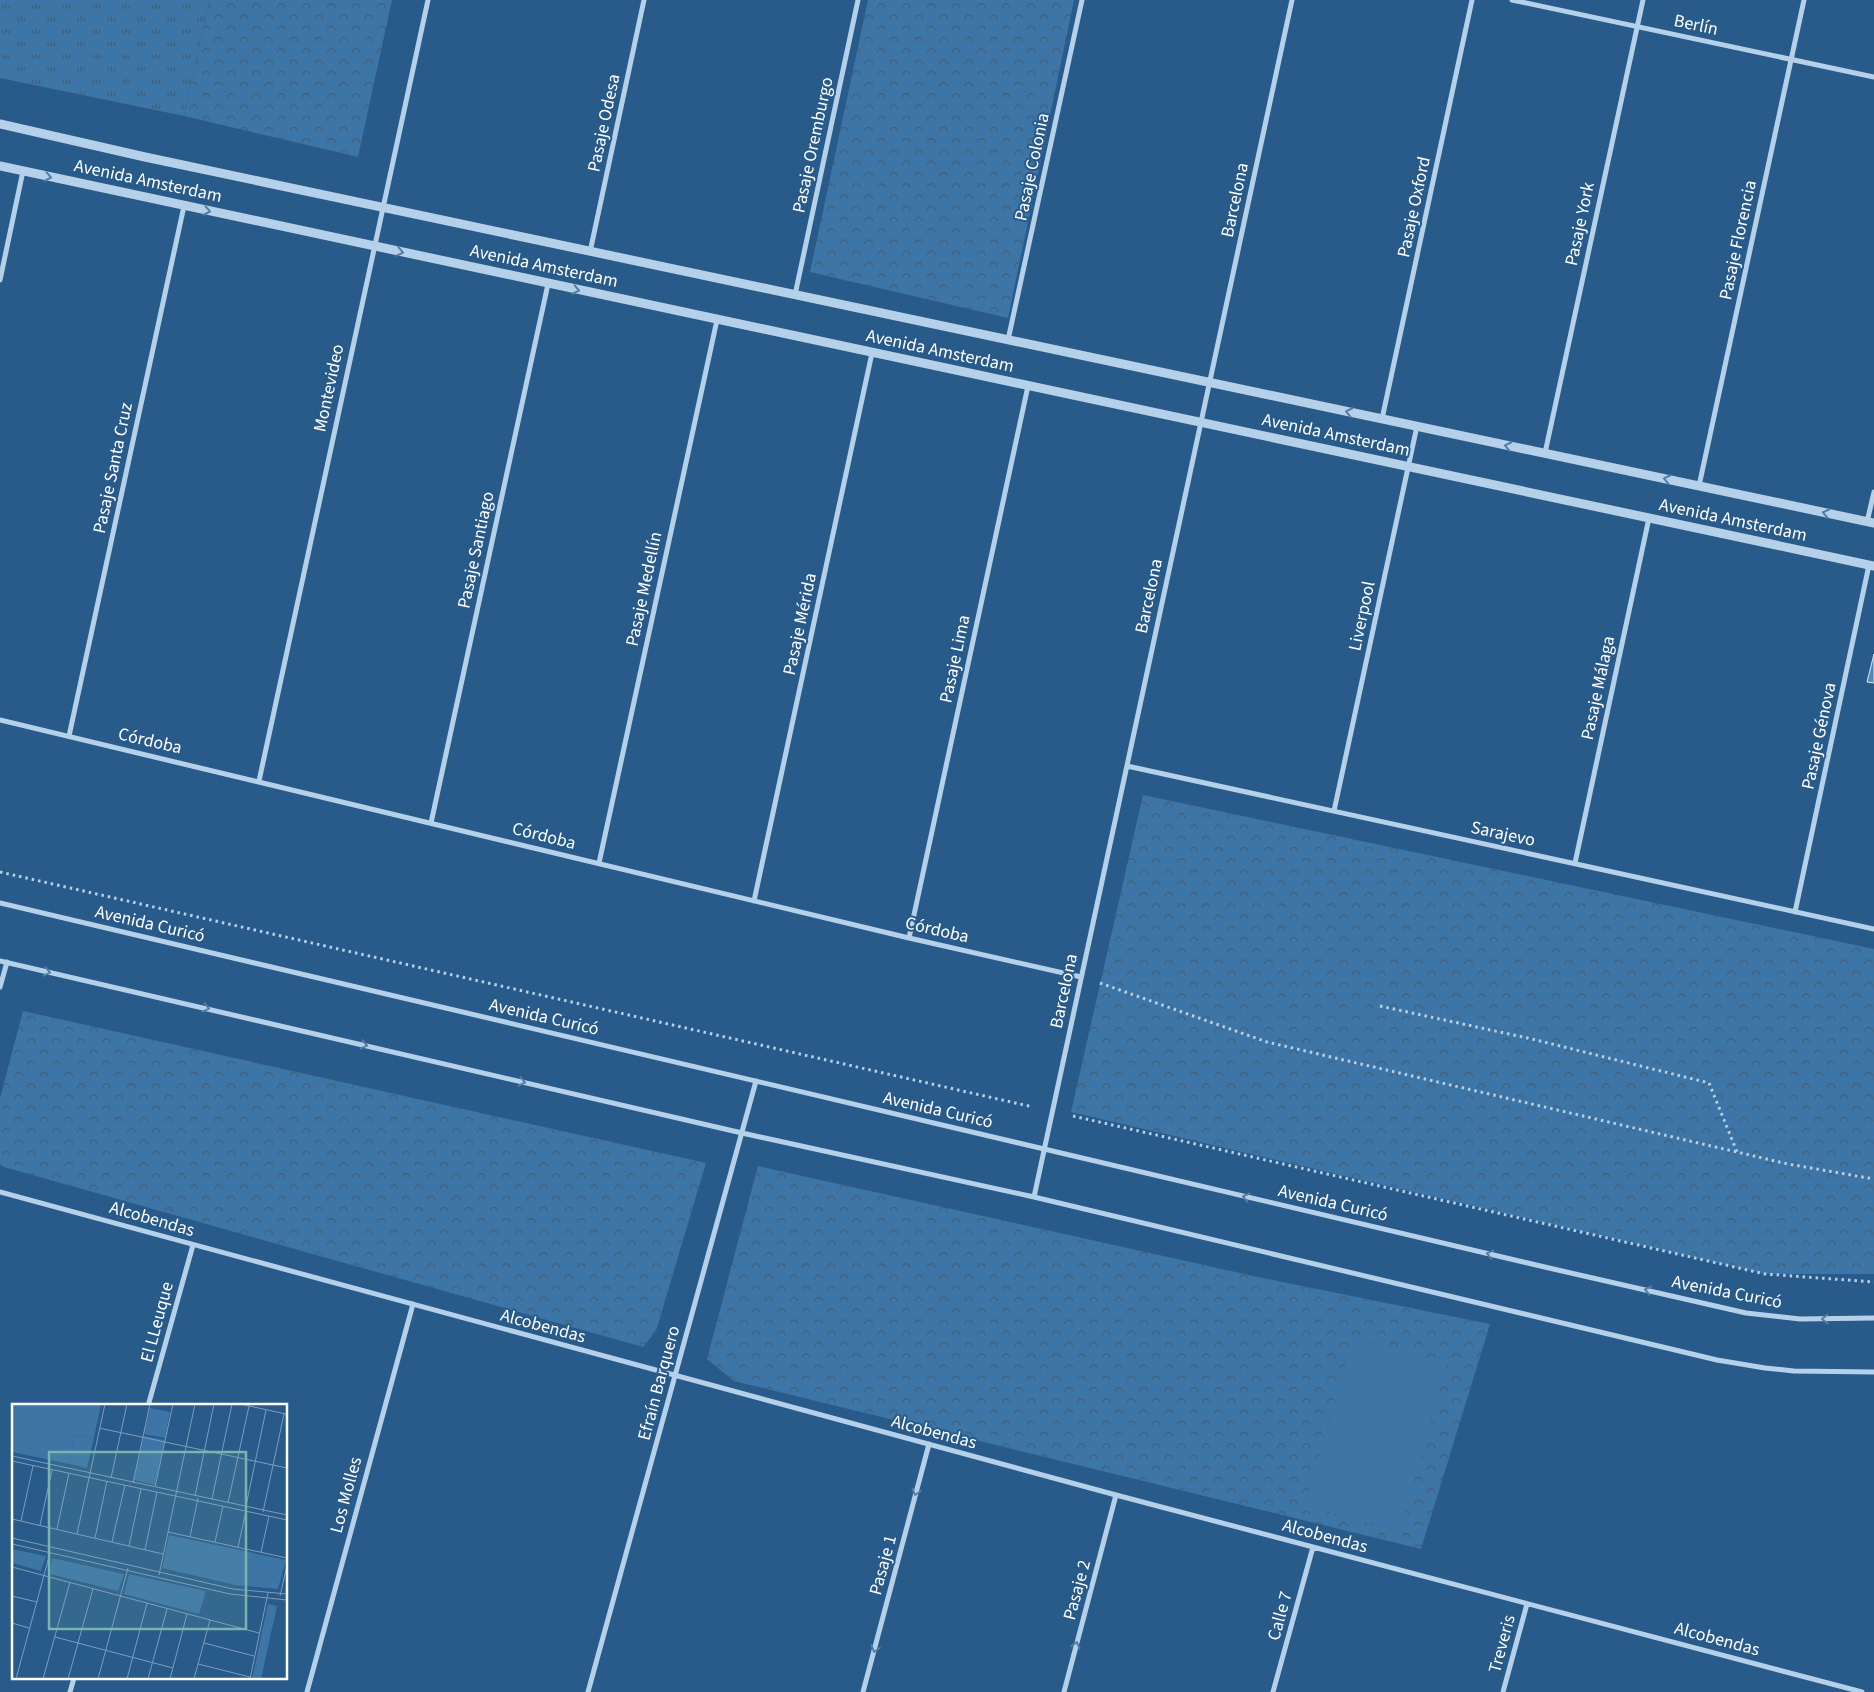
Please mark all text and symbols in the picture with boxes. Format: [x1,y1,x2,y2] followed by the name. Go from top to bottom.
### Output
[1672,8,1720,42] street label: Berlín
[581,72,627,174] street label: Pasaje Odesa
[786,75,840,215] street label: Pasaje Oremburgo
[1008,111,1056,223] street label: Pasaje Colonia
[72,153,224,209] street label: Avenida Amsterdam
[1391,154,1437,260] street label: Pasaje Oxford
[1215,160,1255,240] street label: Barcelona
[43,171,52,181] one-way arrow
[1713,178,1763,302] street label: Pasaje Florencia
[1559,180,1601,268] street label: Pasaje York
[202,205,211,215] one-way arrow
[468,238,620,294] street label: Avenida Amsterdam
[395,246,404,257] one-way arrow
[571,284,580,294] one-way arrow
[864,323,1016,379] street label: Avenida Amsterdam
[308,342,350,434] street label: Montevideo
[87,400,139,536] street label: Pasaje Santa Cruz
[1260,407,1412,463] street label: Avenida Amsterdam
[1345,407,1354,418] one-way arrow
[1504,441,1513,451] one-way arrow
[1663,475,1672,485] one-way arrow
[451,489,501,611] street label: Pasaje Santiago
[1657,492,1809,548] street label: Avenida Amsterdam
[1822,508,1831,519] one-way arrow
[620,529,668,649] street label: Pasaje Medellín
[1129,556,1169,636] street label: Barcelona
[777,571,823,677] street label: Pasaje Mérida
[1342,579,1382,653] street label: Liverpool
[933,613,977,705] street label: Pasaje Lima
[1575,634,1621,742] street label: Pasaje Málaga
[1795,680,1843,792] street label: Pasaje Génova
[116,722,184,760] street label: Córdoba
[1469,815,1537,853] street label: Sarajevo
[510,816,578,856] street label: Córdoba
[93,899,207,949] street label: Avenida Curicó
[903,911,971,949] street label: Córdoba
[1044,951,1084,1031] street label: Barcelona
[43,966,52,977] one-way arrow
[487,992,601,1042] street label: Avenida Curicó
[201,1002,210,1013] one-way arrow
[360,1039,369,1050] one-way arrow
[518,1076,527,1087] one-way arrow
[881,1085,995,1135] street label: Avenida Curicó
[1276,1178,1390,1228] street label: Avenida Curicó
[1242,1192,1251,1203] one-way arrow
[107,1195,197,1243] street label: Alcobendas
[1485,1249,1494,1260] one-way arrow
[1670,1269,1784,1315] street label: Avenida Curicó
[134,1279,180,1365] street label: El LLeuque
[1644,1285,1653,1296] one-way arrow
[498,1303,588,1349] street label: Alcobendas
[1821,1314,1829,1324] one-way arrow
[632,1323,686,1443] street label: Efraín Barquero
[12,1404,288,1680] inset map
[889,1409,979,1455] street label: Alcobendas
[324,1454,368,1536] street label: Los Molles
[912,1487,922,1495] one-way arrow
[1280,1513,1370,1559] street label: Alcobendas
[863,1532,903,1598] street label: Pasaje 1
[1057,1557,1097,1623] street label: Pasaje 2
[1261,1589,1299,1643] street label: Calle 7
[1482,1612,1522,1676] street label: Treveris
[1672,1616,1762,1662] street label: Alcobendas
[1071,1641,1081,1649] one-way arrow
[870,1644,880,1652] one-way arrow

